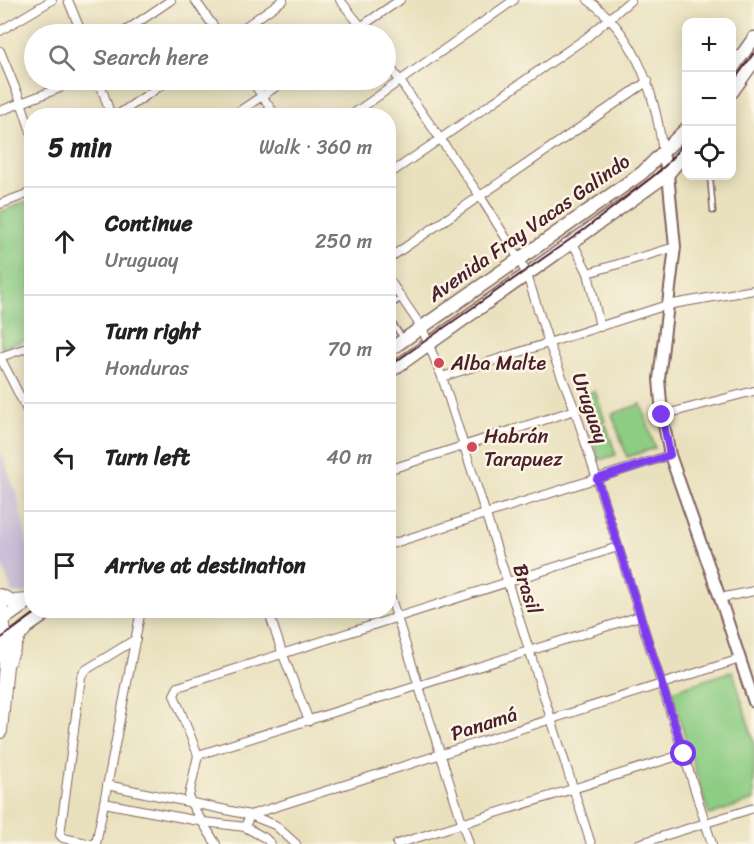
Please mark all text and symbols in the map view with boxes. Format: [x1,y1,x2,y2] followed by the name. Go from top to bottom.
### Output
[682,18,736,180] map controls
[682,18,736,72] button: +
[24,24,396,90] search box
[93,38,209,77] text: Search here
[45,41,78,74] icon: search
[682,72,736,126] button: −
[48,124,112,170] text: 5 min
[682,126,736,180] button: locate
[259,130,372,165] text: Walk · 360 m
[419,145,638,312] street label: Avenida Fray Vacas Galindo
[105,204,193,243] text: Continue
[315,224,372,259] text: 250 m
[48,225,81,258] icon: ahead
[105,243,178,278] text: Uruguay
[105,312,200,351] text: Turn right
[327,332,372,367] text: 70 m
[48,333,81,366] icon: right
[450,346,547,381] place label: Alba Malte
[105,351,189,386] text: Honduras
[432,356,446,370] marker: Alba Malte
[562,368,619,449] street label: Uruguay
[648,401,674,427] route end
[484,419,563,477] place label: Habrán Tarapuez
[105,438,190,477] text: Turn left
[326,440,372,475] text: 40 m
[465,440,479,454] marker: Habrán Tarapuez
[48,441,81,474] icon: left
[105,546,306,585] text: Arrive at destination
[48,549,81,582] icon: arrive
[502,559,552,619] street label: Brasil
[446,697,522,751] street label: Panamá
[670,740,696,766] route start

